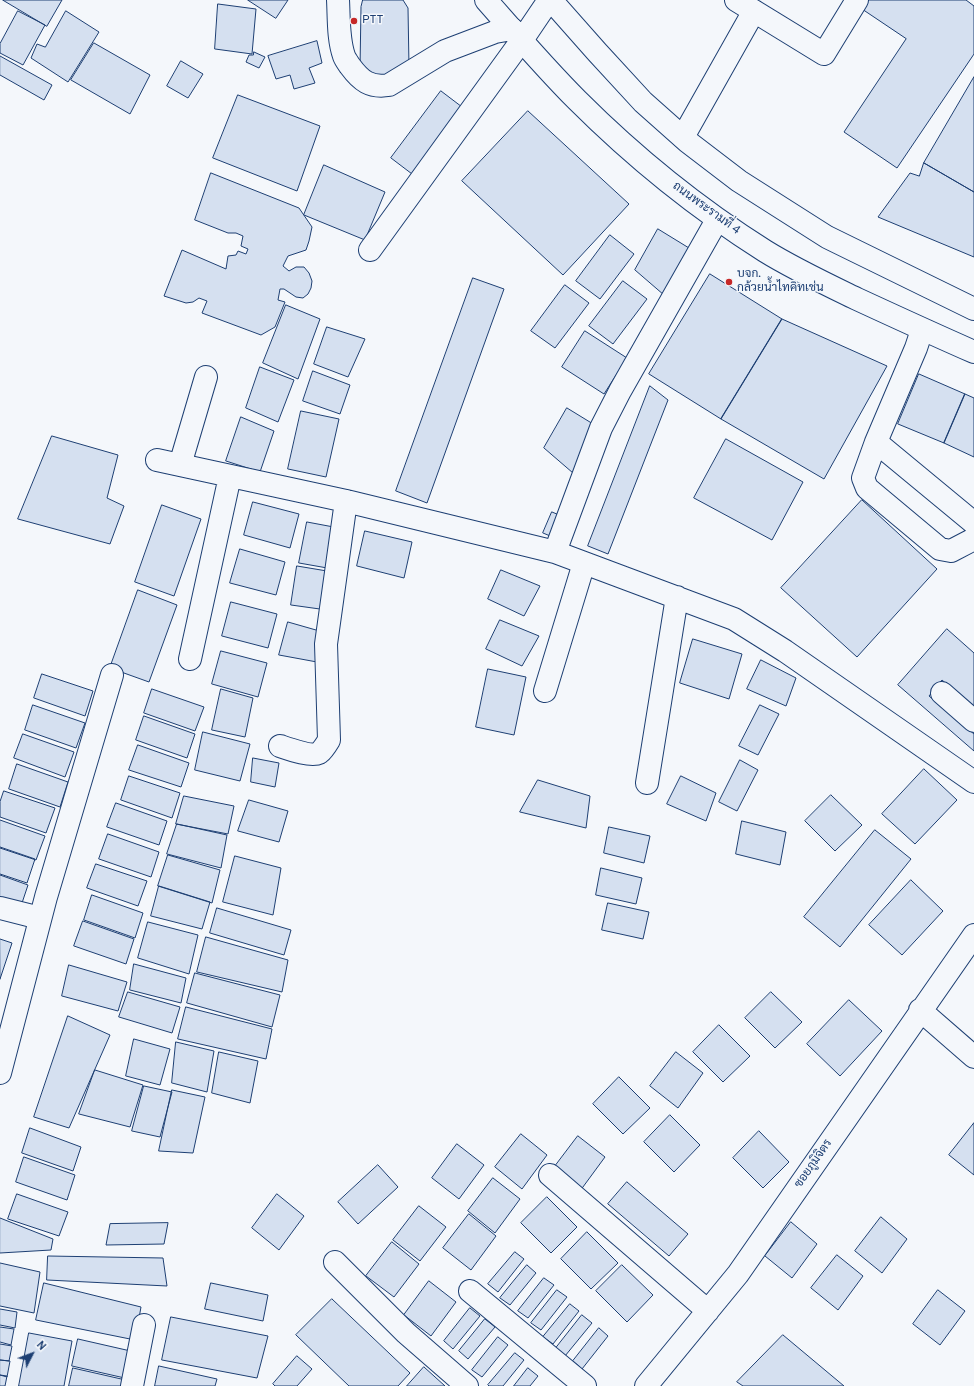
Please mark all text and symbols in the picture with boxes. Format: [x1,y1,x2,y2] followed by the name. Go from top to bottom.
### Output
[362,14,383,28] place label: PTT
[349,16,359,26] marker: PTT
[669,180,743,238] street label: ถนนพระรามที่ 4
[737,268,824,296] place label: บจก. กล้วยน้ำไทคิทเช่น
[724,277,734,287] marker: บจก. กล้วยน้ำไทคิทเช่น
[792,1137,836,1191] street label: ซอยภูมิจิตร
[12,1334,52,1374] north arrow
[33,1338,49,1354] text: N

